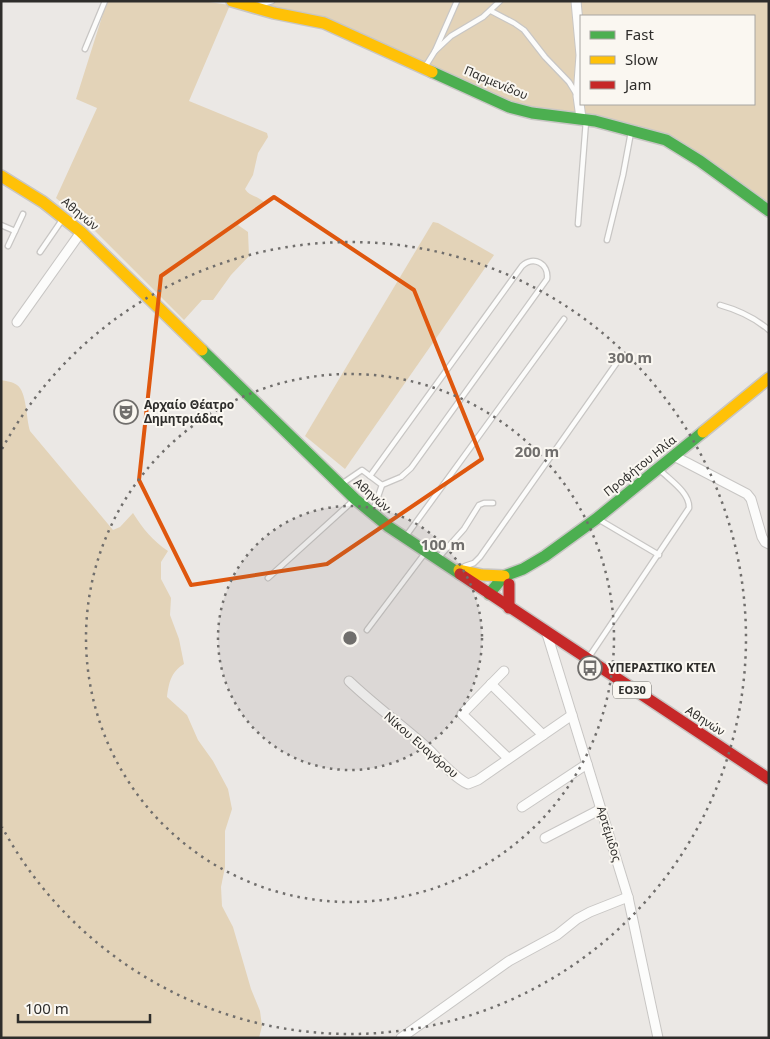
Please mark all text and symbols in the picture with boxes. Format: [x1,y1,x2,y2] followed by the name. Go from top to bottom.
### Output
[580,15,755,105] legend
[625,24,654,44] text: Fast
[625,49,658,69] text: Slow
[462,61,531,104] street label: Παρμενίδου
[623,74,652,94] text: Jam
[58,193,103,234] street label: Αθηνών
[608,347,652,367] text: 300 m
[144,396,234,427] place label: Αρχαίο Θέατρο Δημητριάδας
[113,399,139,425] theatre icon: Αρχαίο Θέατρο Δημητριάδας
[600,431,680,500] street label: Προφήτου Ηλία
[515,441,559,461] text: 200 m
[350,474,394,515] street label: Αθηνών
[421,534,465,554] text: 100 m
[341,629,359,647] centre of rings
[577,655,603,681] bus stop icon: ΥΠΕΡΑΣΤΙΚΟ ΚΤΕΛ
[608,659,716,676] place label: ΥΠΕΡΑΣΤΙΚΟ ΚΤΕΛ
[613,682,651,698] road number: ΕΟ30
[682,702,728,740] street label: Αθηνών
[381,708,462,782] street label: Νίκου Ευαγόρου
[593,804,626,864] street label: Αρτέμιδος
[18,992,150,1024] scale bar
[25,998,69,1018] text: 100 m

